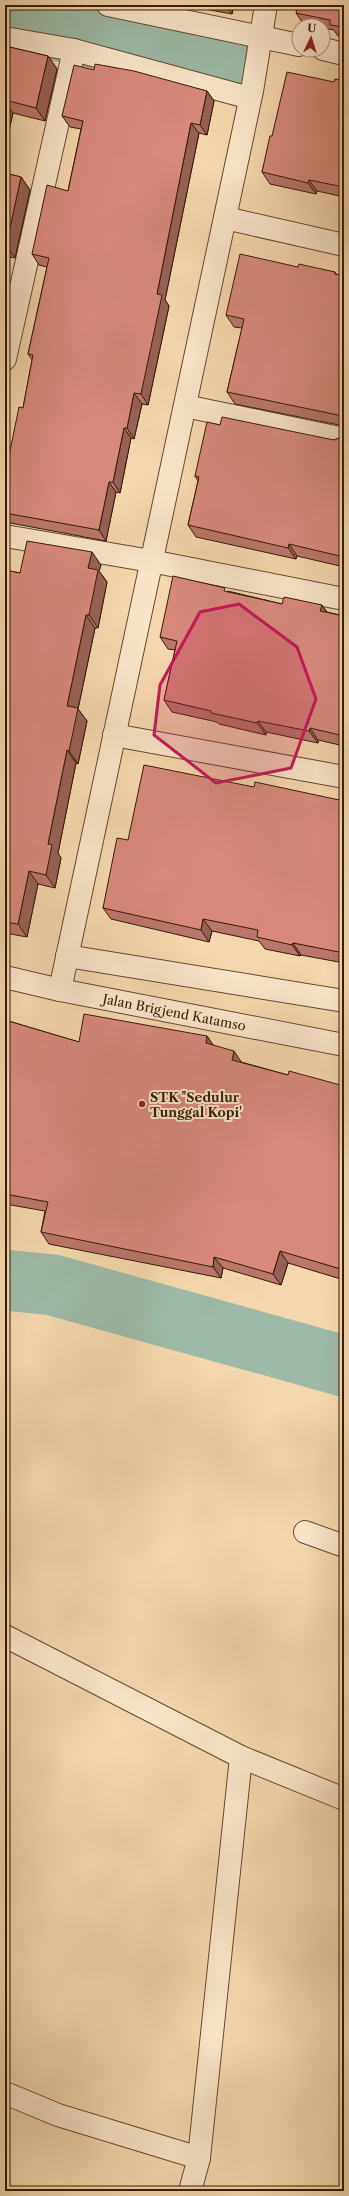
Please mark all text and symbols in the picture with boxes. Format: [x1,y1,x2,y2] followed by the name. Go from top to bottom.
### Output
[291,18,331,58] north arrow
[307,21,317,35] text: U
[99,990,247,1034] street label: Jalan Brigjend Katamso
[150,1089,242,1120] place label: STK "Sedulur Tunggal Kopi'
[137,1099,147,1109] marker: STK "Sedulur Tunggal Kopi'

